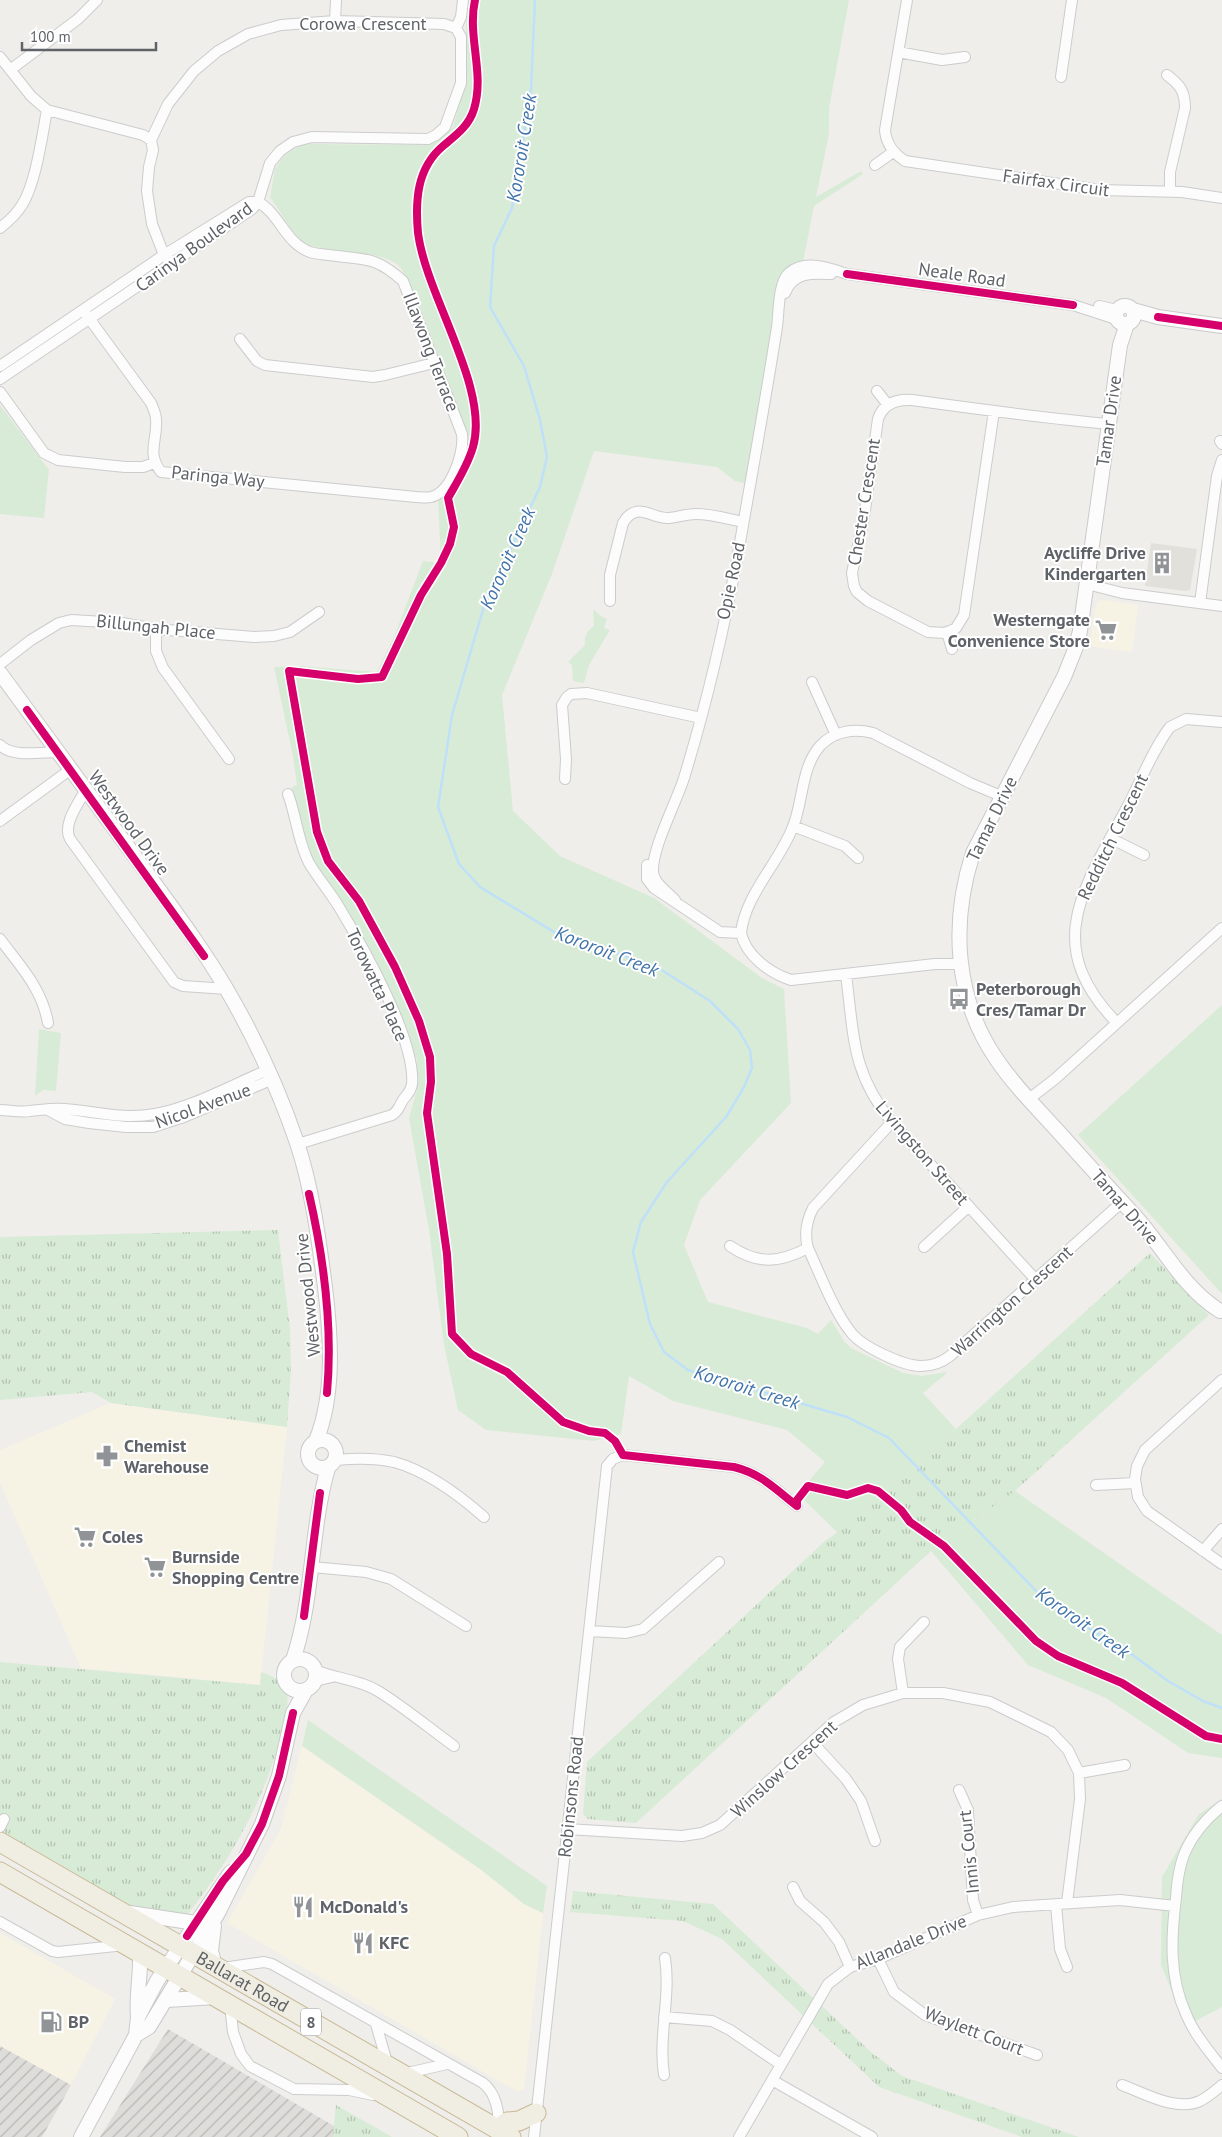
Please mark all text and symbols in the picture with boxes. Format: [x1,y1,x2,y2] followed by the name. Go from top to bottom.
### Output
[299,12,427,35] street label: Corowa Crescent
[22,20,156,52] scale bar
[30,27,71,46] text: 100 m
[501,91,542,204] water label: Kororoit Creek
[1001,164,1111,201] street label: Fairfax Circuit
[131,196,257,297] street label: Carinya Boulevard
[917,257,1007,292] street label: Neale Road
[398,289,465,415] street label: Illawong Terrace
[1091,374,1126,468] street label: Tamar Drive
[842,437,885,567] street label: Chester Crescent
[170,460,266,493] street label: Paringa Way
[474,502,541,613] water label: Kororoit Creek
[711,540,750,622] street label: Opie Road
[1044,541,1146,585] place label: Aycliffe Drive Kindergarten
[1149,550,1175,576] building icon: Aycliffe Drive Kindergarten
[948,608,1090,652] place label: Westerngate Convenience Store
[95,609,217,644] street label: Billungah Place
[1093,617,1119,643] supermarket icon: Westerngate Convenience Store
[84,766,175,880] street label: Westwood Drive
[1072,770,1153,904] street label: Redditch Crescent
[961,772,1022,865] street label: Tamar Drive
[552,920,664,982] water label: Kororoit Creek
[341,925,414,1045] street label: Torowatta Place
[976,977,1086,1021] place label: Peterborough Cres/Tamar Dr
[946,986,972,1012] bus stop icon: Peterborough Cres/Tamar Dr
[152,1078,254,1133] street label: Nicol Avenue
[871,1096,974,1210] street label: Livingston Street
[1087,1164,1164,1249] street label: Tamar Drive
[290,1232,325,1358] street label: Westwood Drive
[946,1240,1077,1361] street label: Warrington Crescent
[691,1360,804,1415] water label: Kororoit Creek
[124,1434,209,1478] place label: Chemist Warehouse
[94,1443,120,1469] pharmacy icon: Chemist Warehouse
[72,1524,98,1550] supermarket icon: Coles
[102,1525,144,1548] place label: Coles
[172,1545,299,1589] place label: Burnside Shopping Centre
[142,1554,168,1580] supermarket icon: Burnside Shopping Centre
[1031,1581,1136,1664] water label: Kororoit Creek
[726,1715,842,1822] street label: Winslow Crescent
[553,1735,588,1859] street label: Robinsons Road
[953,1809,984,1895] street label: Innis Court
[290,1894,316,1920] restaurant icon: McDonald's
[320,1895,408,1918] place label: McDonald's
[852,1909,970,1974] street label: Allandale Drive
[350,1930,376,1956] restaurant icon: KFC
[379,1931,409,1954] place label: KFC
[192,1946,293,2017] street label: Ballarat Road
[921,2001,1027,2060] street label: Waylett Court
[301,2008,321,2035] road number: 8
[38,2009,64,2035] fuel station icon: BP
[68,2010,89,2033] place label: BP

